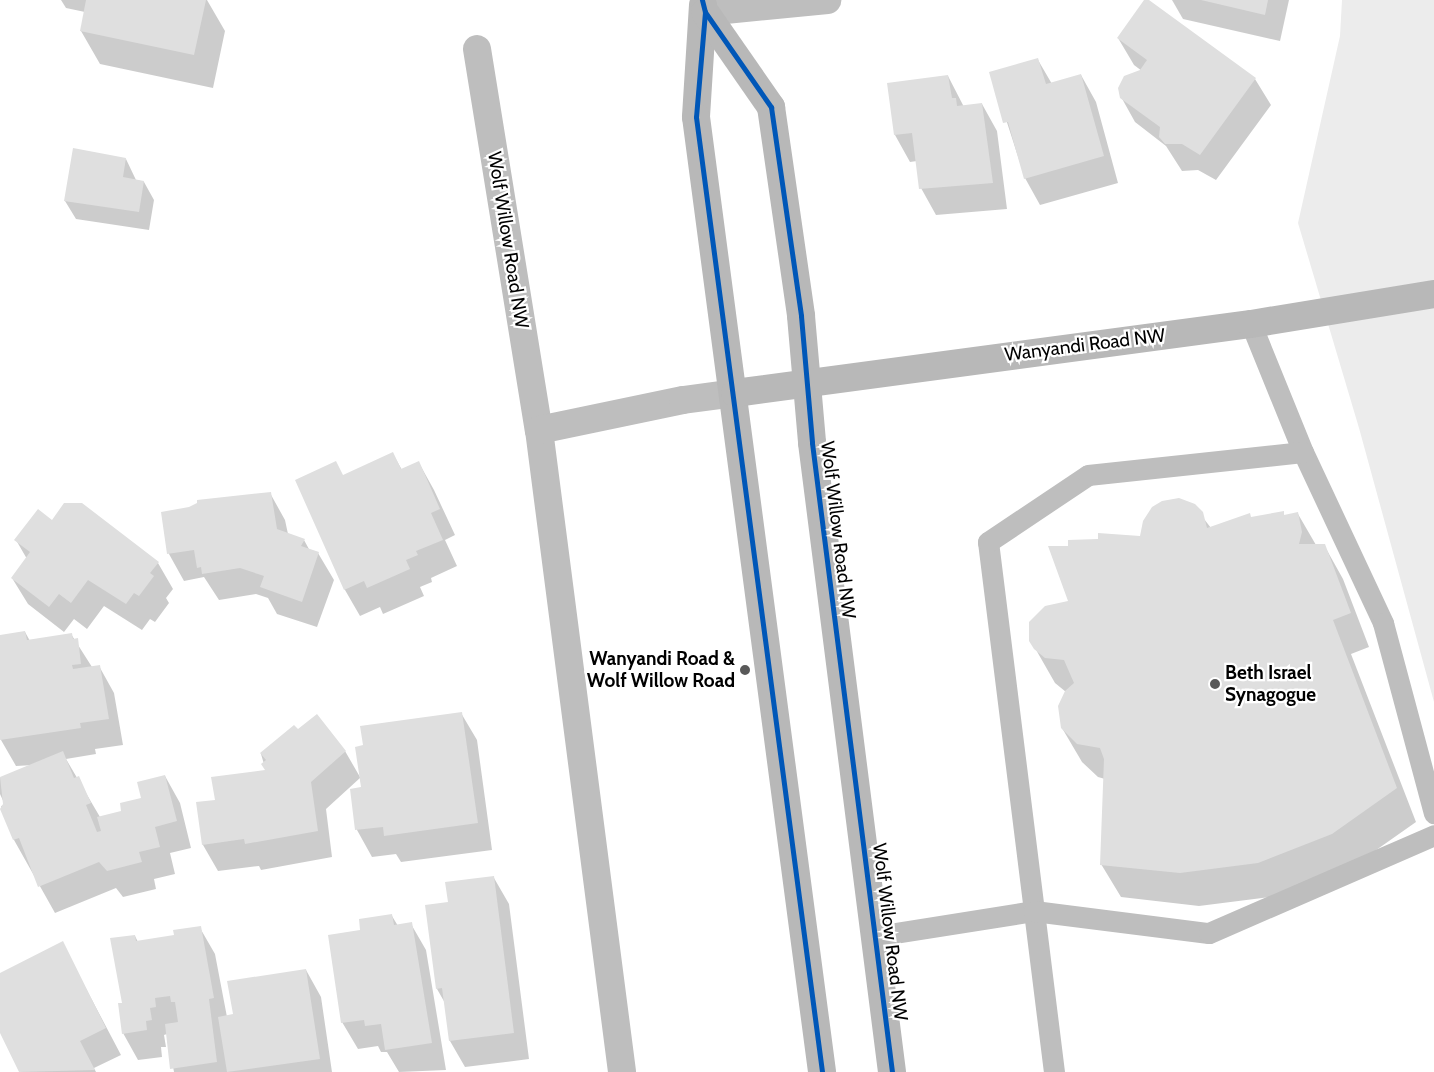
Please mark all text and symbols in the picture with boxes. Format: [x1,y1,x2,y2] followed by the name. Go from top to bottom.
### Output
[483,150,533,330] street label: Wolf Willow Road NW
[1003,324,1167,366] street label: Wanyandi Road NW
[816,440,860,620] street label: Wolf Willow Road NW
[587,648,735,692] place label: Wanyandi Road & Wolf Willow Road
[1225,662,1316,706] place label: Beth Israel Synagogue
[739,664,751,676] marker: Wanyandi Road & Wolf Willow Road
[1209,678,1221,690] marker: Beth Israel Synagogue
[868,842,912,1022] street label: Wolf Willow Road NW

